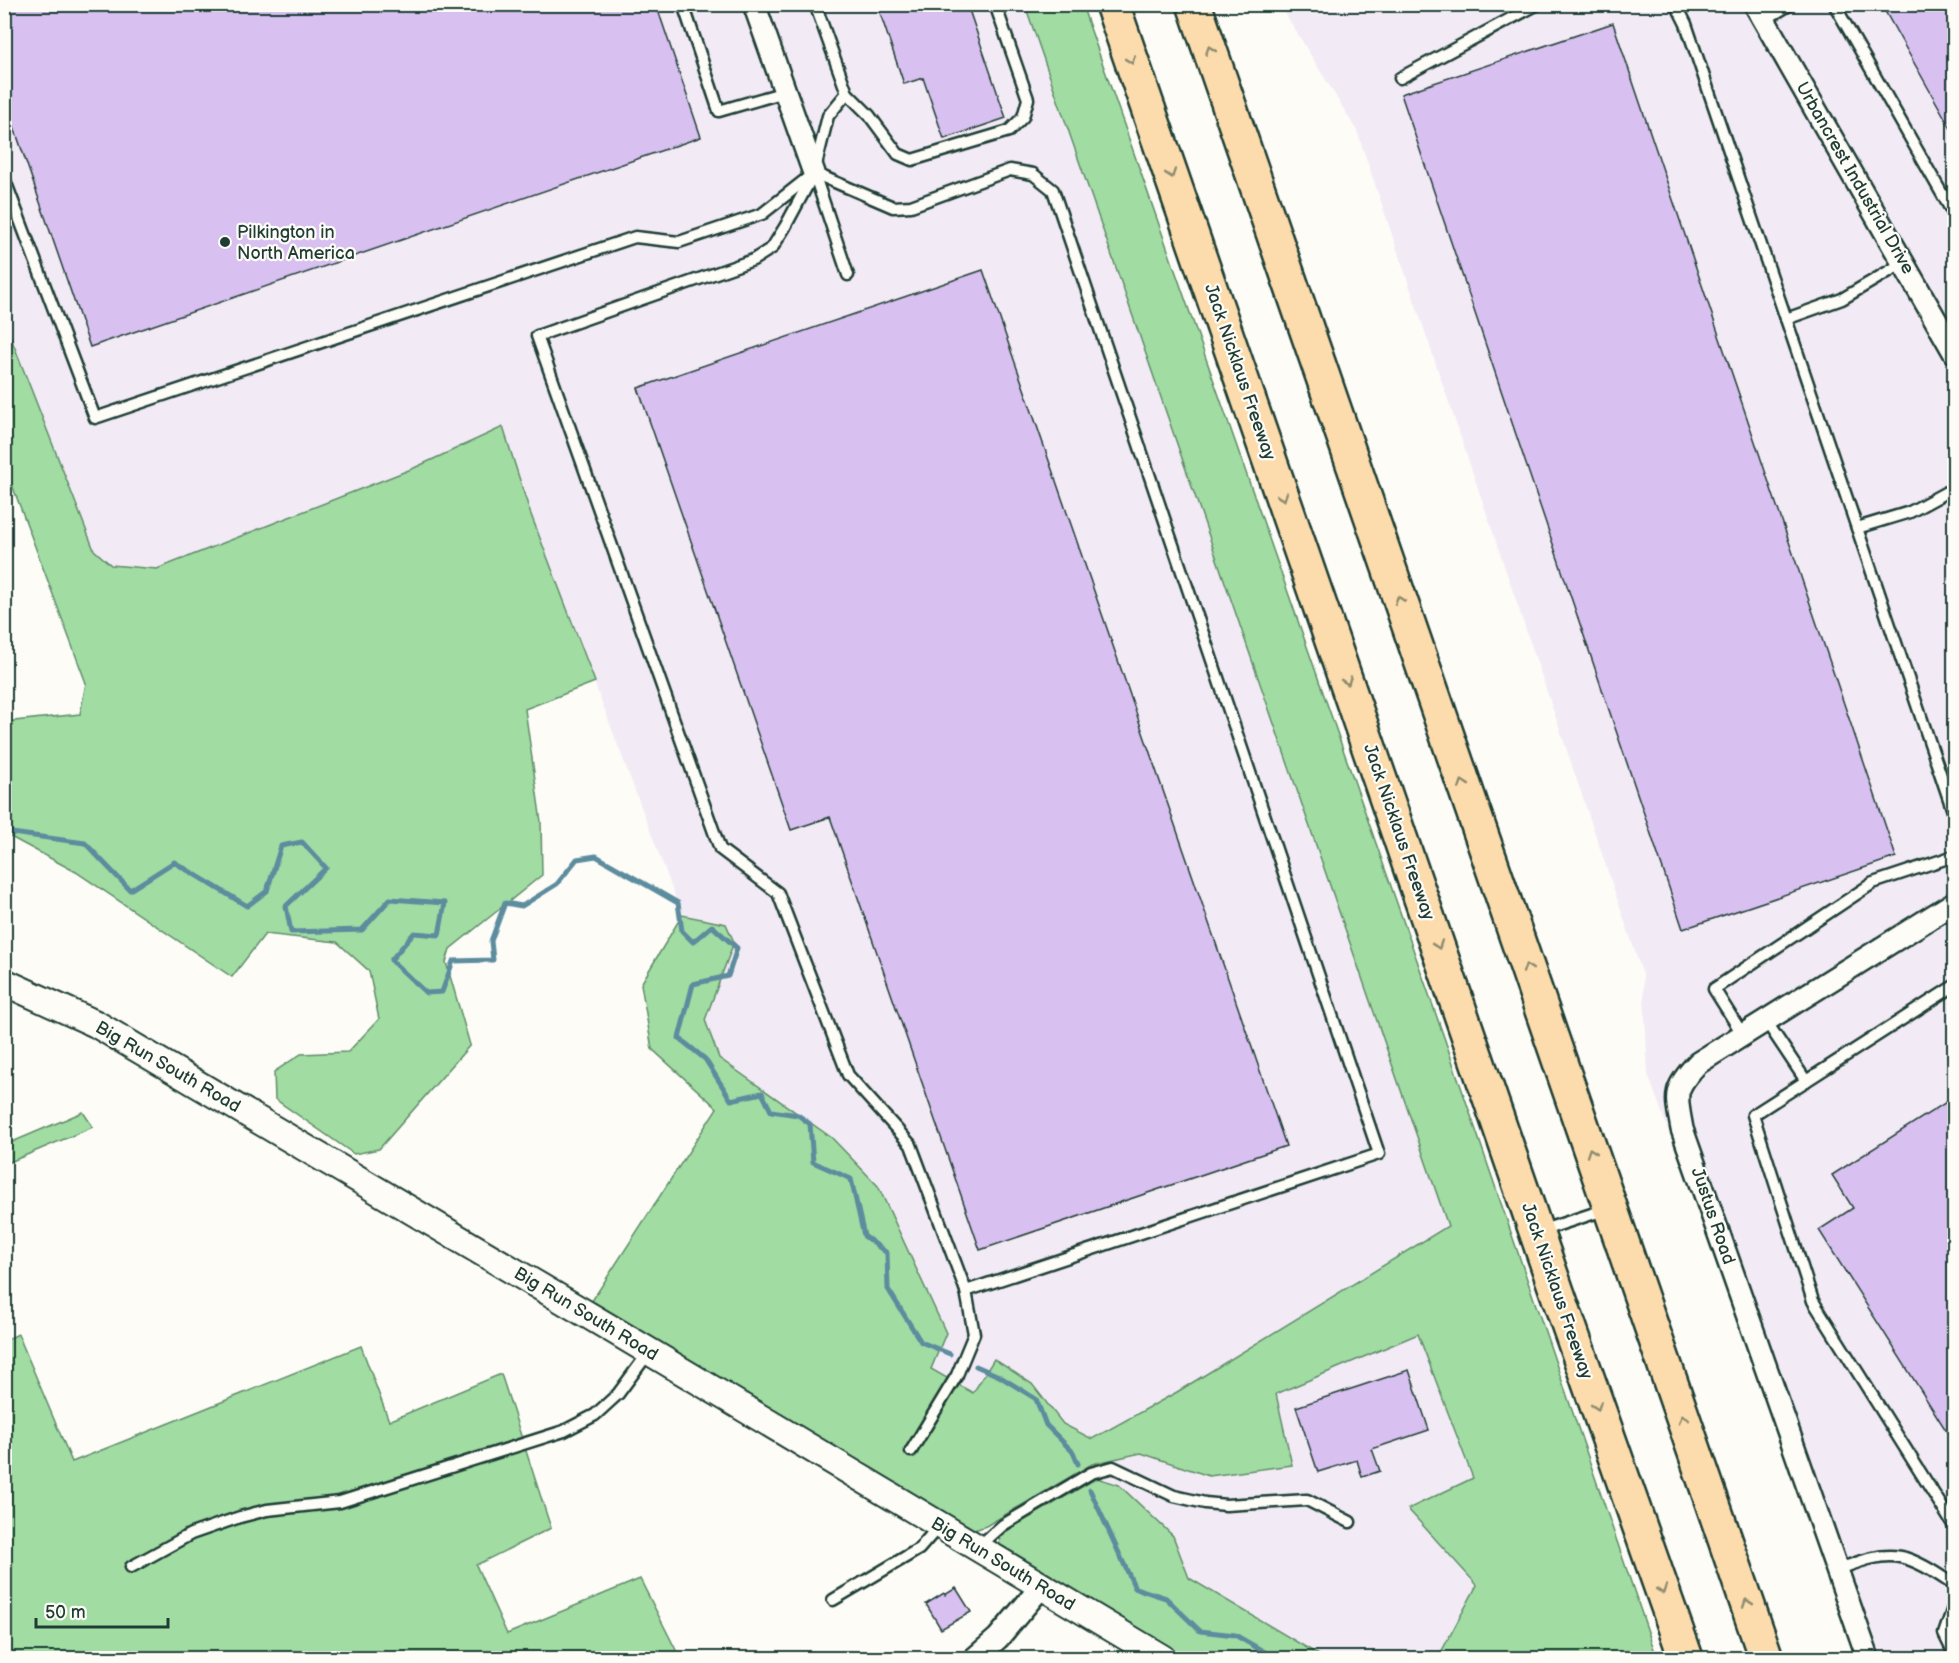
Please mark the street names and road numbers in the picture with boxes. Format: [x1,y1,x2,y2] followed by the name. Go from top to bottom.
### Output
[1791,78,1919,278] street label: Urbancrest Industrial Drive
[1200,281,1280,464] street label: Jack Nicklaus Freeway
[1359,741,1439,924] street label: Jack Nicklaus Freeway
[92,1017,244,1117] street label: Big Run South Road
[1687,1165,1739,1267] street label: Justus Road
[1517,1200,1597,1383] street label: Jack Nicklaus Freeway
[510,1263,662,1365] street label: Big Run South Road
[927,1513,1079,1615] street label: Big Run South Road

